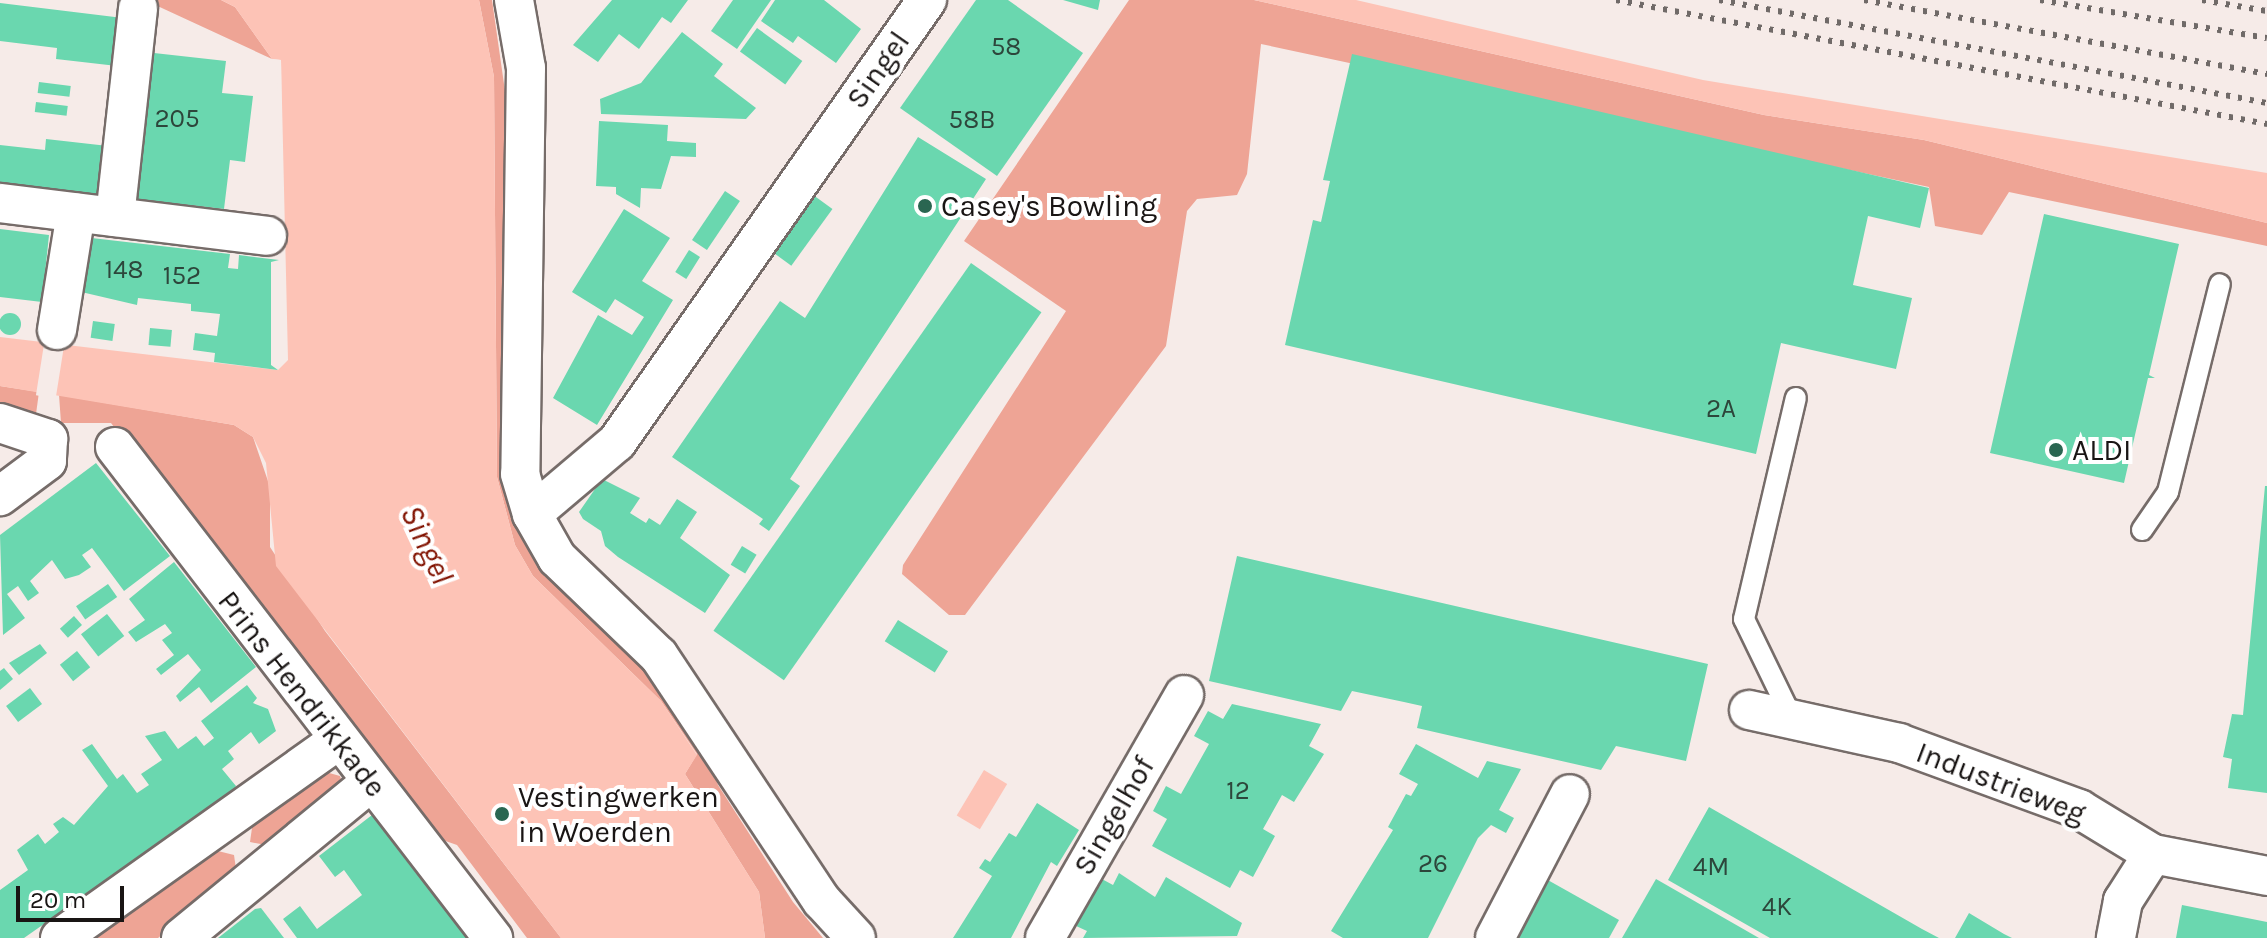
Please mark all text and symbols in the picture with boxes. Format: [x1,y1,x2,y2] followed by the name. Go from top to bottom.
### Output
[839,24,917,116] street label: Singel
[991,31,1021,63] house number: 58
[154,103,200,135] house number: 205
[949,104,995,136] house number: 58B
[941,188,1157,224] place label: Casey's Bowling
[916,197,934,215] marker: Casey's Bowling
[104,254,144,286] house number: 148
[163,260,201,292] house number: 152
[1706,393,1736,425] house number: 2A
[2072,432,2131,468] place label: ALDI
[2047,441,2065,459] marker: ALDI
[391,499,461,591] water label: Singel
[210,584,394,804] street label: Prins Hendrikkade
[1911,734,2091,832] street label: Industrieweg
[1066,750,1162,882] street label: Singelhof
[1226,775,1250,807] house number: 12
[518,779,719,850] place label: Vestingwerken in Woerden
[493,805,511,823] marker: Vestingwerken in Woerden
[1418,848,1448,880] house number: 26
[1693,851,1729,883] house number: 4M
[20,870,128,920] scale bar
[30,886,86,914] text: 20 m
[1762,891,1792,923] house number: 4K

